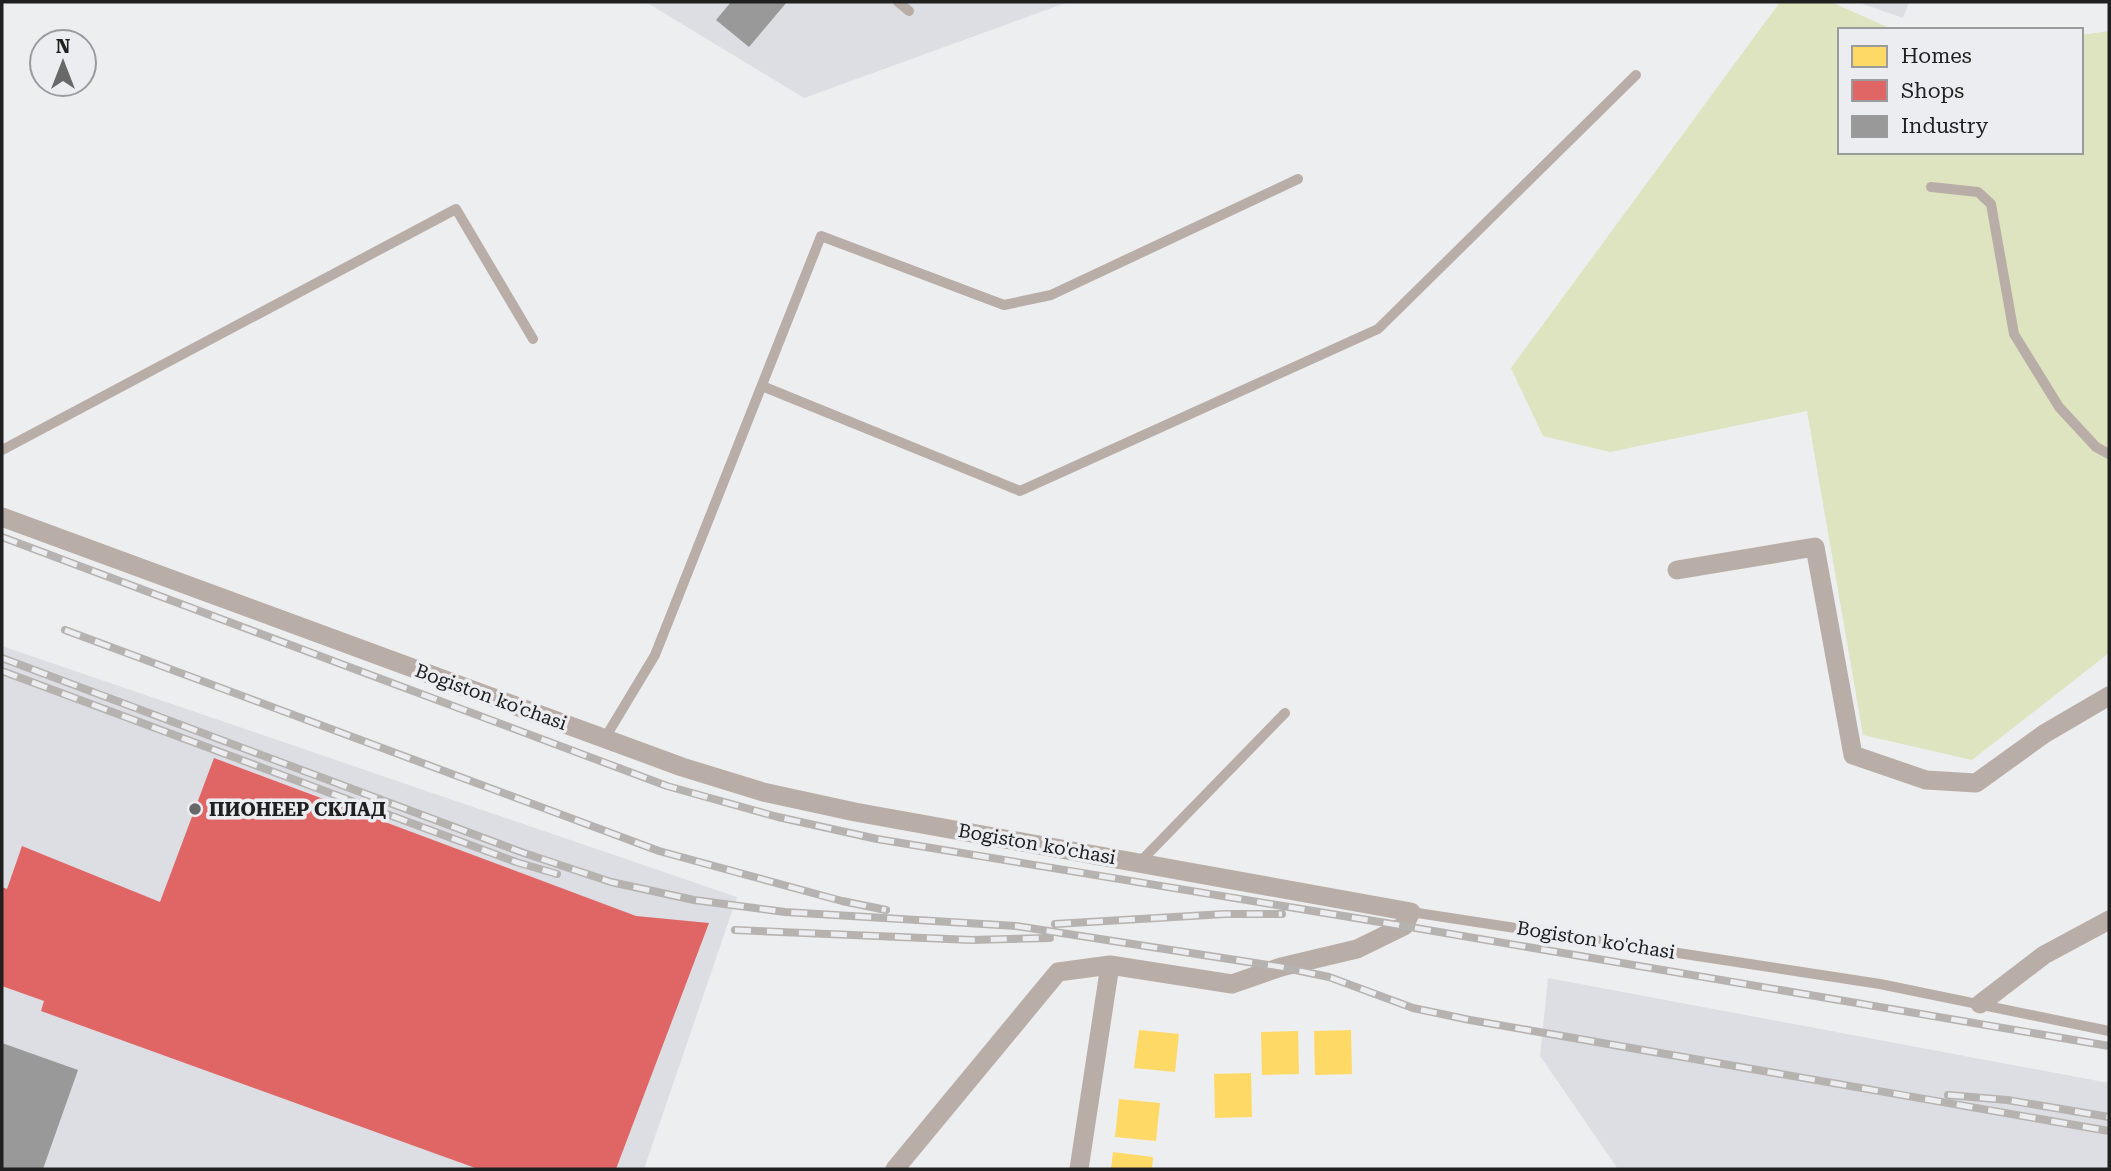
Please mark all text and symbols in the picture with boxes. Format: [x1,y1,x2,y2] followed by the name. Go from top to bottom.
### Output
[28,28,98,98] north arrow
[1838,28,2083,154] legend
[56,35,71,58] text: N
[1901,44,1972,68] text: Homes
[1901,79,1964,103] text: Shops
[1901,114,1989,138] text: Industry
[412,659,570,735] street label: Bogiston ko'chasi
[209,798,386,821] place label: ПИОНЕЕР СКЛАД
[187,801,203,817] marker: ПИОНЕЕР СКЛАД
[956,819,1118,869] street label: Bogiston ko'chasi
[1515,916,1677,964] street label: Bogiston ko'chasi

